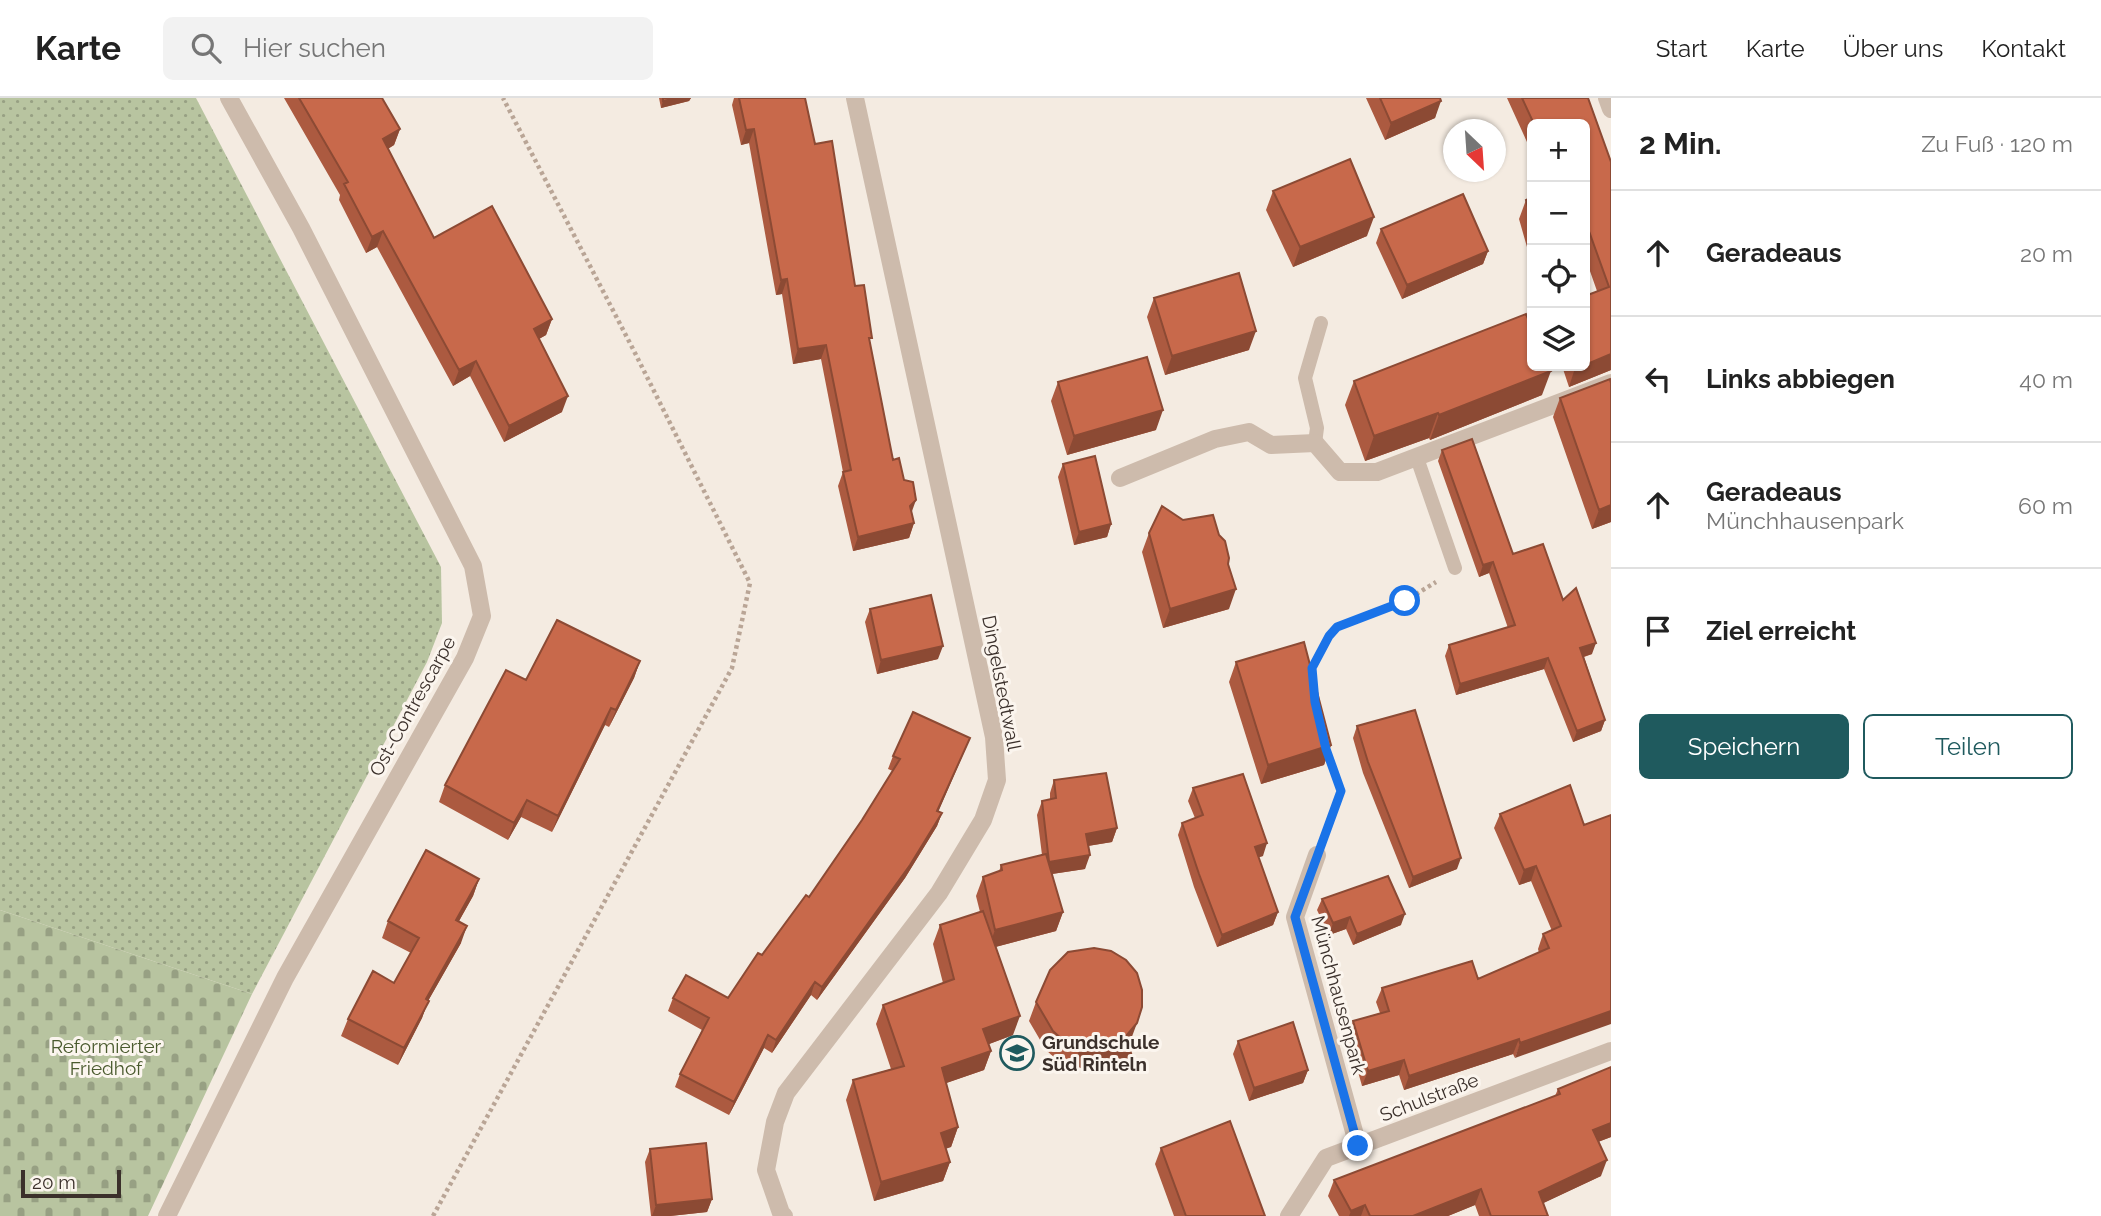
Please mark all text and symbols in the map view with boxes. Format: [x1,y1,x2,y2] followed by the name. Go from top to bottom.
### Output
[163,17,653,80] search box
[35,29,121,68] text: Karte
[187,29,225,67] icon: search
[243,33,386,63] text: Hier suchen
[1656,34,1708,63] text: Start
[1746,34,1805,63] text: Karte
[1843,34,1943,63] text: Über uns
[1981,34,2066,63] text: Kontakt
[1443,119,1506,182] north arrow
[1527,119,1590,371] map controls
[1527,119,1590,182] button: +
[1639,126,1722,161] text: 2 Min.
[1921,130,2073,157] text: Zu Fuß · 120 m
[1527,182,1590,245] button: −
[1639,234,1677,272] icon: ahead
[1706,238,1842,268] text: Geradeaus
[2020,240,2073,267] text: 20 m
[1527,245,1590,308] button: locate
[1527,308,1590,371] button: layers
[1639,360,1677,398] icon: left
[1706,364,1895,394] text: Links abbiegen
[2019,366,2073,393] text: 40 m
[1706,477,1842,507] text: Geradeaus
[1639,486,1677,524] icon: ahead
[2018,492,2073,519] text: 60 m
[1706,507,1904,534] text: Münchhausenpark
[1389,585,1420,616] route start
[1639,612,1677,650] icon: arrive
[978,613,1026,753] street label: Dingelstedtwall
[1706,616,1856,646] text: Ziel erreicht
[364,632,460,780] street label: Ost-Contrescarpe
[1639,714,1849,779] button: Speichern
[1863,714,2073,779] button: Teilen
[1307,913,1371,1077] street label: Münchhausenpark
[1042,1031,1159,1075] place label: Grundschule Süd Rinteln
[998,1034,1036,1072] school or university icon: Grundschule Süd Rinteln
[51,1035,162,1079] park label: Reformierter Friedhof
[1377,1068,1481,1126] street label: Schulstraße
[1342,1130,1373,1161] route end
[21,1167,121,1199] scale bar
[32,1171,76,1193] text: 20 m

